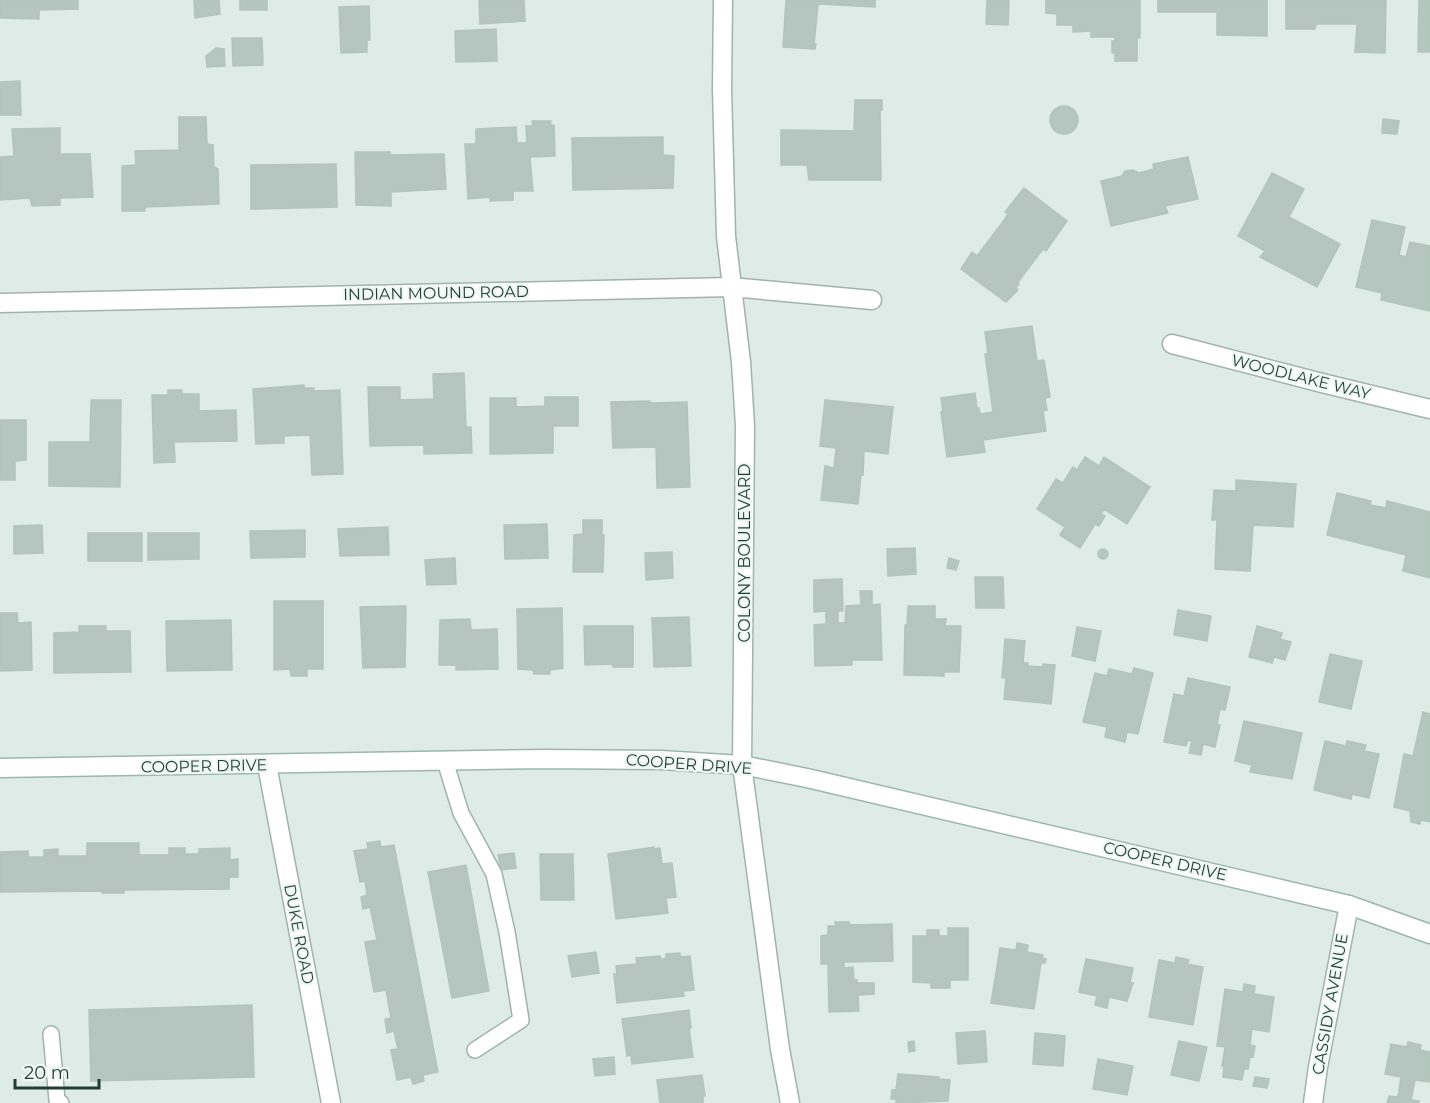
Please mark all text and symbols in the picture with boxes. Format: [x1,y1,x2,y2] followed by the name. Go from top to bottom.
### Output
[343,282,529,304] street label: INDIAN MOUND ROAD
[1229,351,1373,404] street label: WOODLAKE WAY
[735,464,754,642] street label: COLONY BOULEVARD
[625,750,753,778] street label: COOPER DRIVE
[141,755,267,777] street label: COOPER DRIVE
[1101,838,1229,884] street label: COOPER DRIVE
[280,882,318,986] street label: DUKE ROAD
[1308,932,1352,1076] street label: CASSIDY AVENUE
[15,1052,99,1090] scale bar
[24,1062,70,1084] text: 20 m

